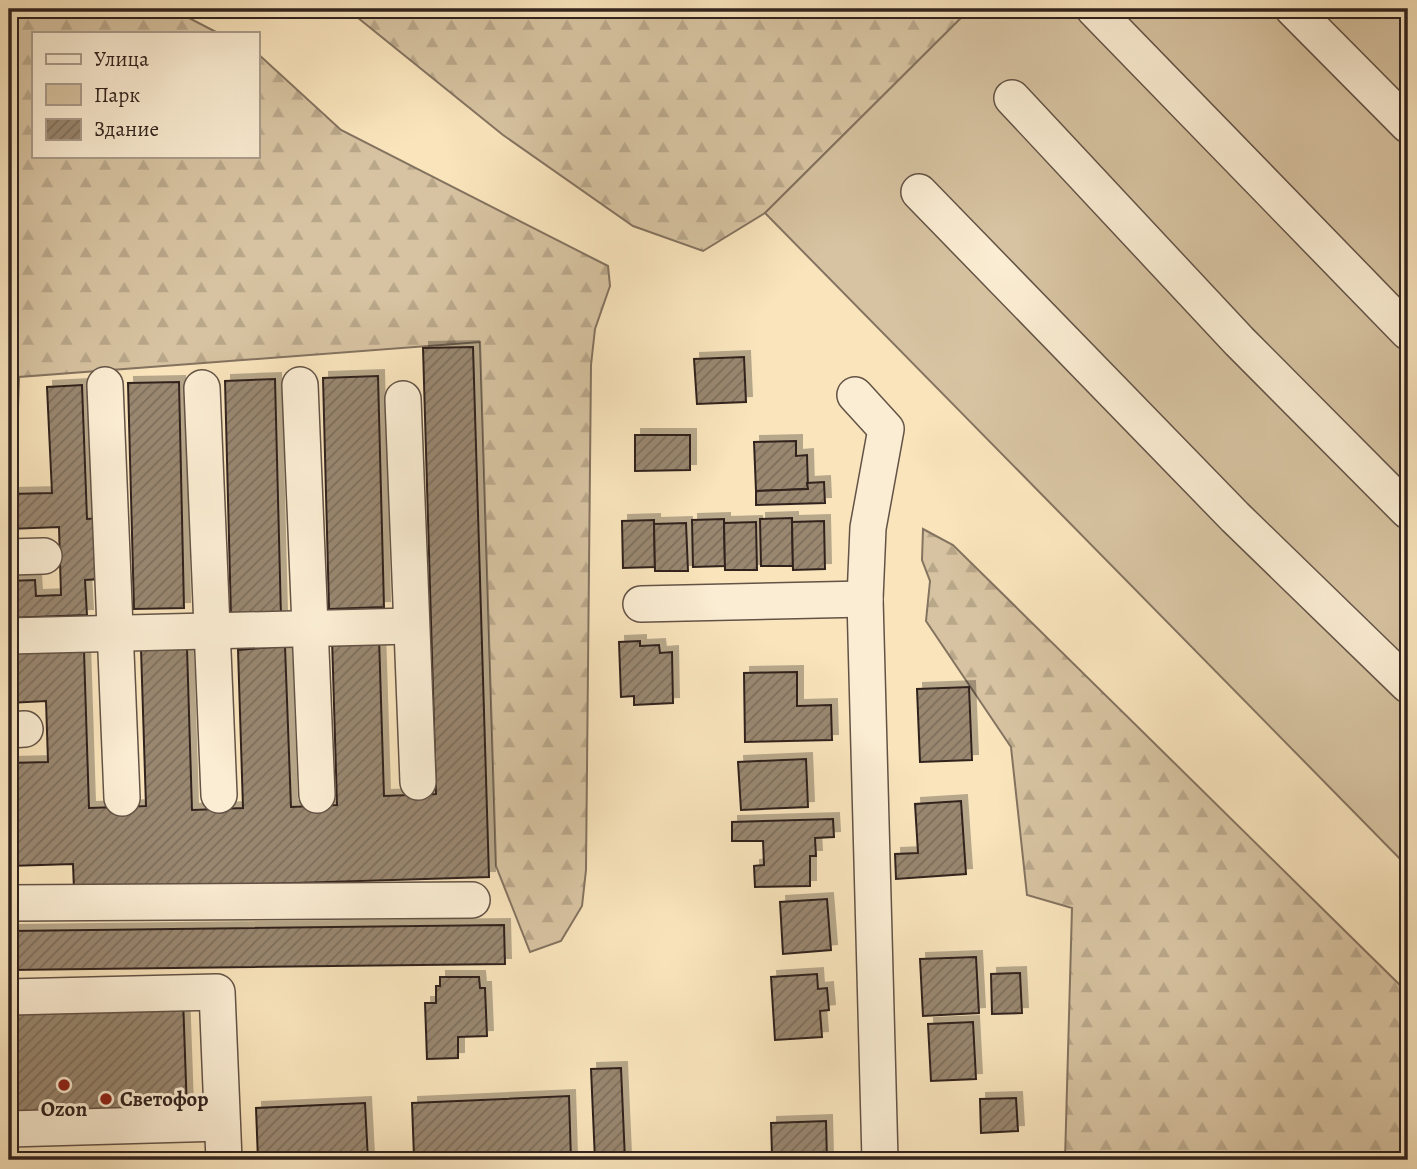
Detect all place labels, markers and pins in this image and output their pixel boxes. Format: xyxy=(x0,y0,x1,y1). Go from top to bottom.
marker: Ozon xyxy=(56,1077,72,1093)
place label: Светофор xyxy=(120,1085,208,1113)
marker: Светофор xyxy=(98,1091,114,1107)
place label: Ozon xyxy=(41,1095,87,1123)

